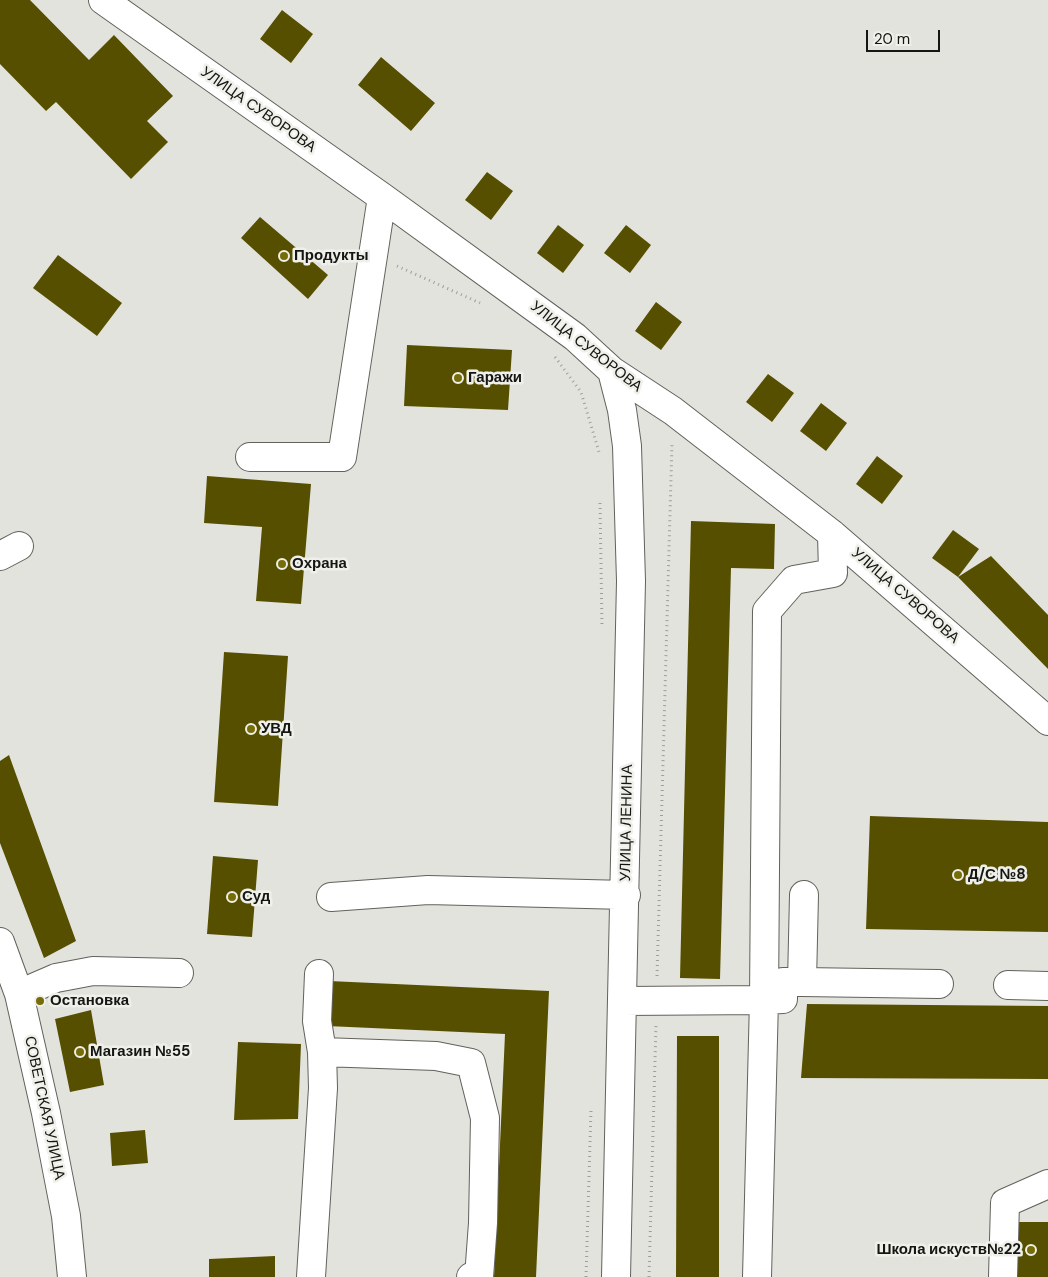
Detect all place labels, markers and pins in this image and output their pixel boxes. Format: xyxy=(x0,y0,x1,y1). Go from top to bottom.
place label: Продукты xyxy=(294,247,369,265)
marker: Продукты xyxy=(278,250,290,262)
place label: Гаражи xyxy=(468,369,522,387)
marker: Гаражи xyxy=(452,372,464,384)
place label: Охрана xyxy=(292,555,347,573)
marker: Охрана xyxy=(276,558,288,570)
place label: УВД xyxy=(261,720,292,738)
marker: УВД xyxy=(245,723,257,735)
place label: Д/С №8 xyxy=(968,866,1026,884)
marker: Д/С №8 xyxy=(952,869,964,881)
place label: Суд xyxy=(242,888,270,906)
marker: Суд xyxy=(226,891,238,903)
place label: Остановка xyxy=(50,992,129,1010)
marker: Остановка xyxy=(34,995,46,1007)
place label: Магазин №55 xyxy=(90,1043,190,1061)
marker: Магазин №55 xyxy=(74,1046,86,1058)
place label: Школа искуств№22 xyxy=(876,1241,1021,1259)
marker: Школа искуств№22 xyxy=(1025,1244,1037,1256)

